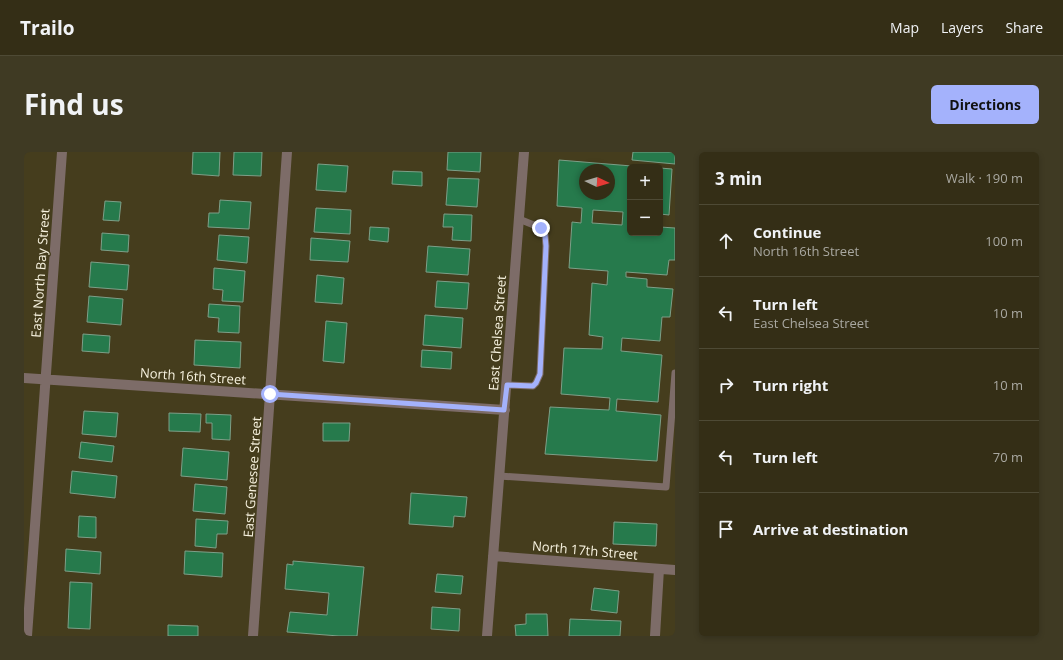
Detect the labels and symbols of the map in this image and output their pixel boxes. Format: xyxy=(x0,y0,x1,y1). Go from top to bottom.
north arrow xyxy=(579,164,615,200)
street label: East North Bay Street xyxy=(27,207,54,338)
route end xyxy=(532,219,550,237)
street label: East Chelsea Street xyxy=(484,274,510,391)
street label: North 16th Street xyxy=(139,363,247,389)
route start xyxy=(261,385,279,403)
street label: East Genesee Street xyxy=(239,416,265,538)
street label: North 17th Street xyxy=(531,536,639,564)

